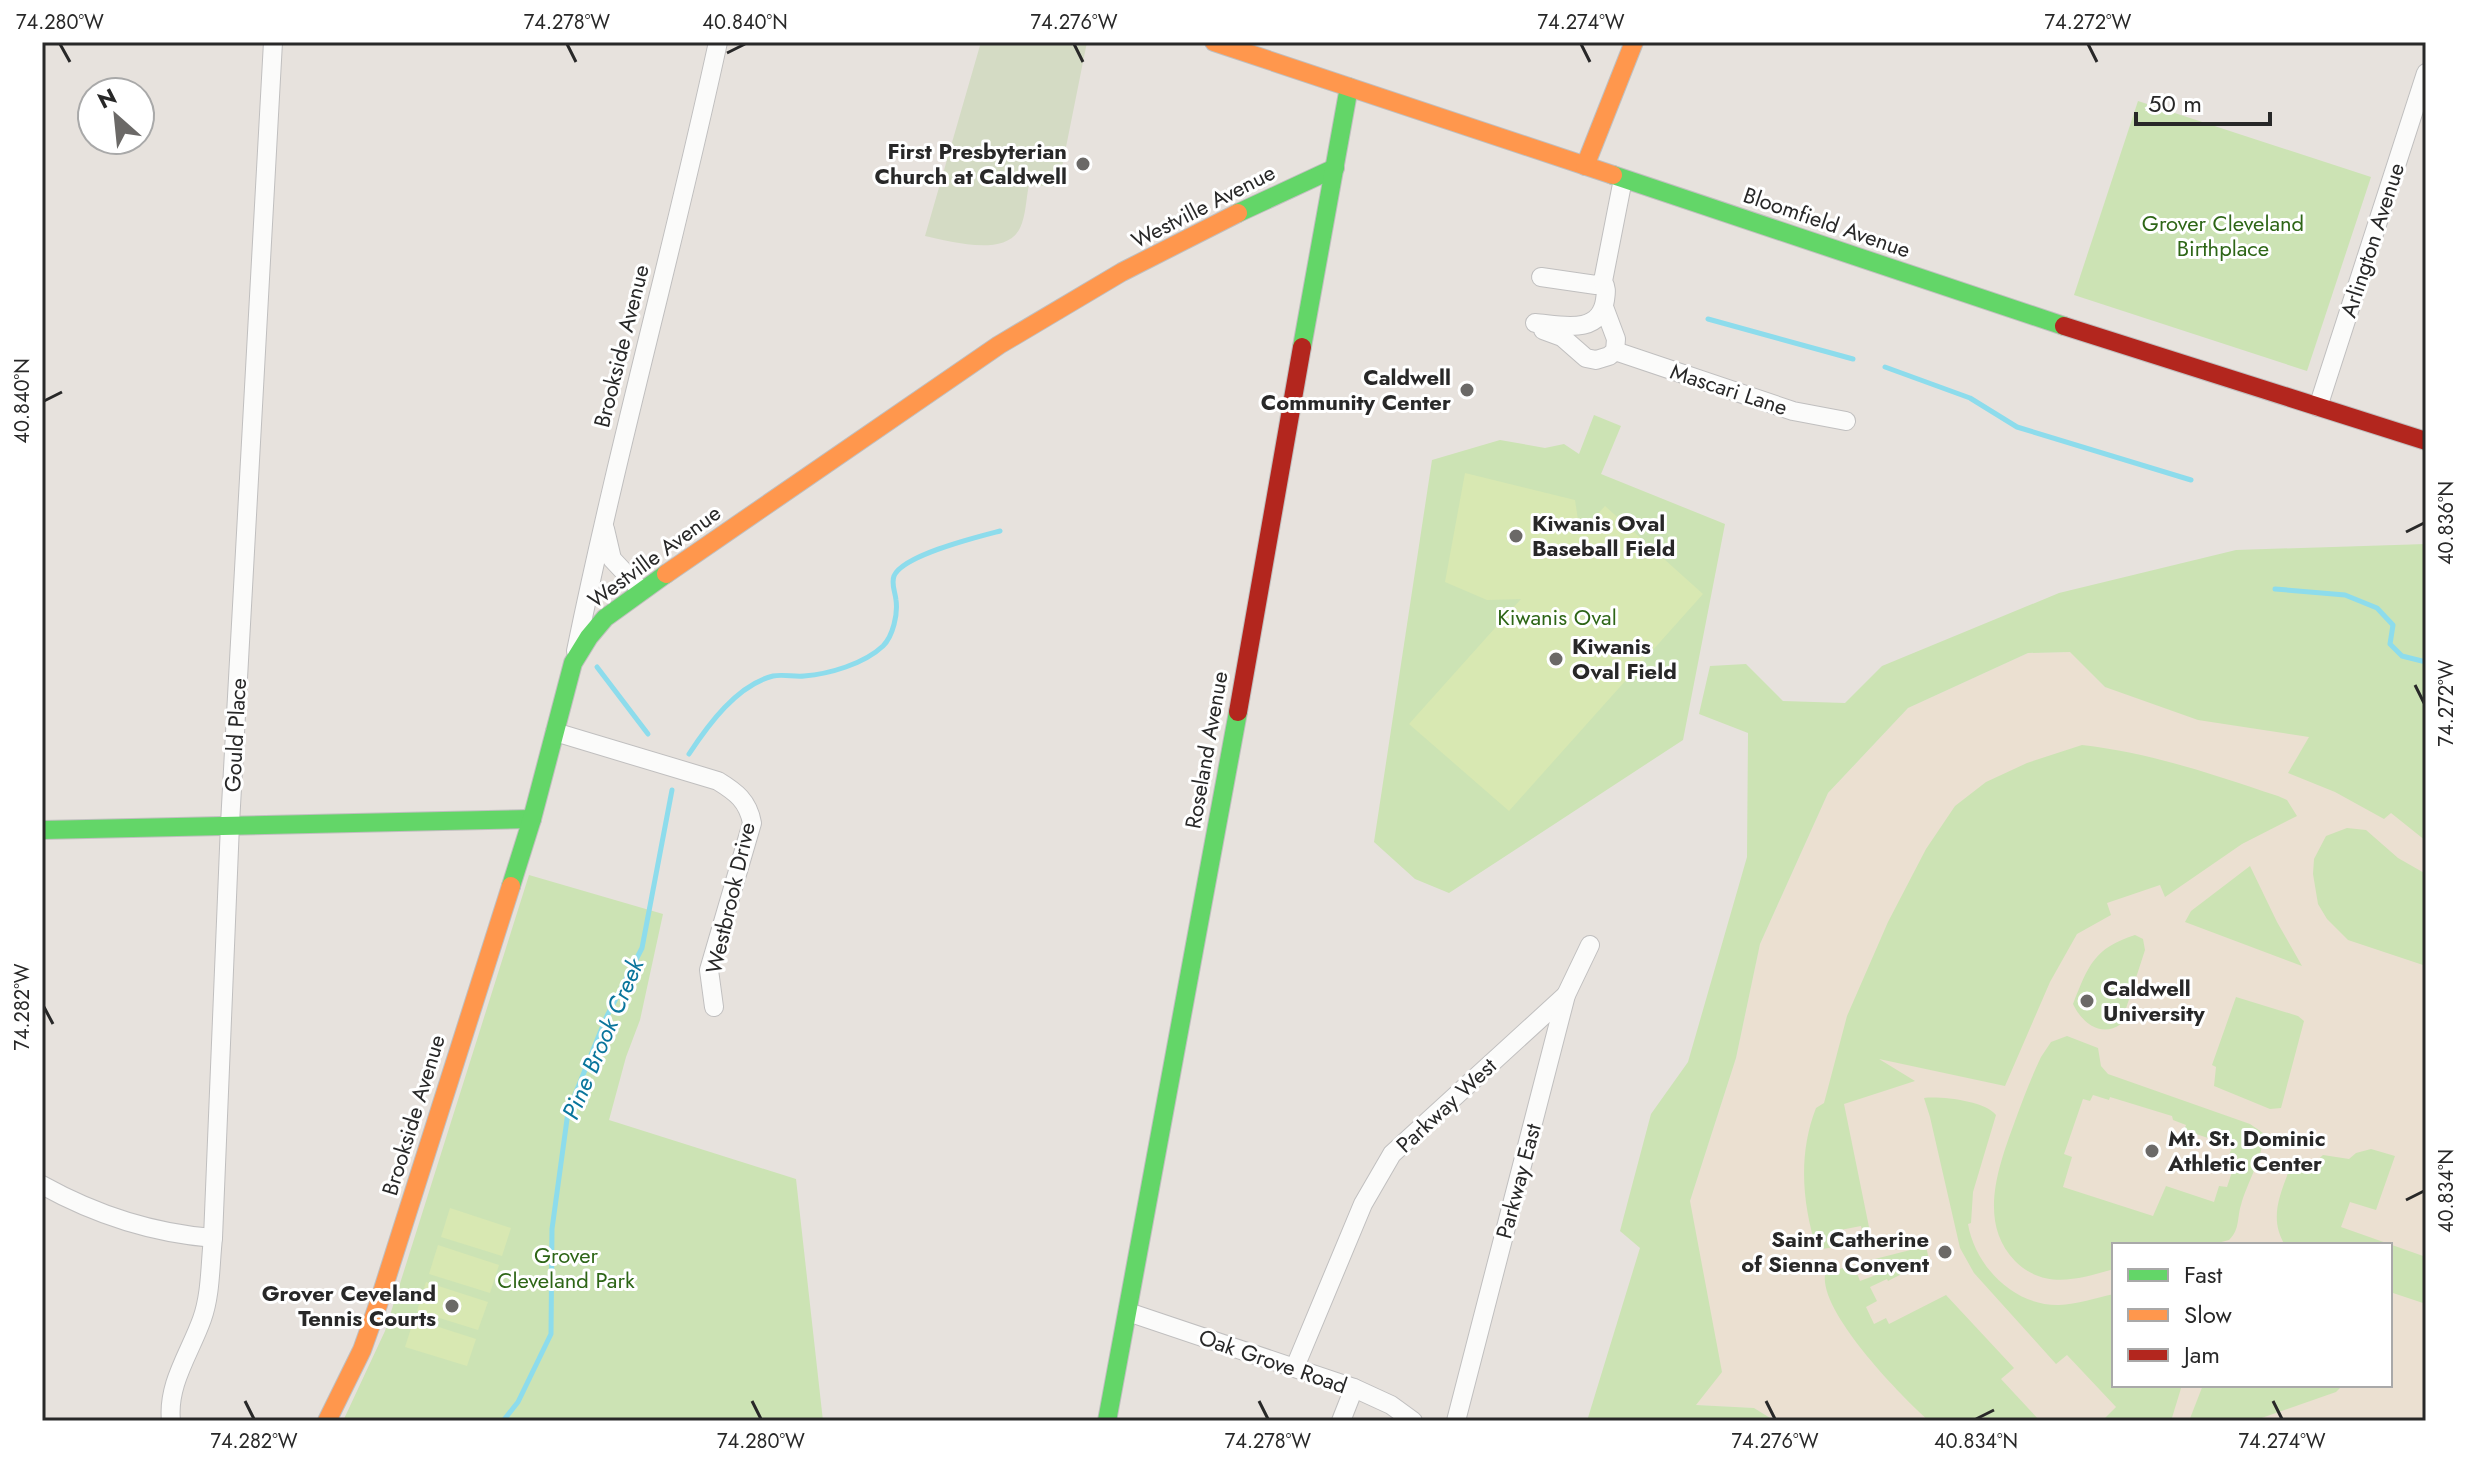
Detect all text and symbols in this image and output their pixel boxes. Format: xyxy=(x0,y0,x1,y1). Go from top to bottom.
text: 74.280°W xyxy=(16,8,104,37)
text: 74.278°W xyxy=(524,8,610,37)
text: 40.840°N xyxy=(702,8,788,37)
text: 74.276°W xyxy=(1031,8,1118,37)
text: 74.274°W xyxy=(1537,8,1625,37)
text: 74.272°W xyxy=(2045,8,2132,37)
north arrow xyxy=(76,76,156,156)
scale bar xyxy=(2136,76,2270,126)
text: N xyxy=(92,80,122,116)
text: 50 m xyxy=(2148,86,2202,121)
place label: First Presbyterian Church at Caldwell xyxy=(875,135,1067,192)
marker: First Presbyterian Church at Caldwell xyxy=(1074,155,1092,173)
street label: Westville Avenue xyxy=(1126,156,1280,256)
street label: Arlington Avenue xyxy=(2332,159,2412,321)
street label: Bloomfield Avenue xyxy=(1739,178,1915,266)
park label: Grover Cleveland Birthplace xyxy=(2142,207,2304,264)
street label: Brookside Avenue xyxy=(585,261,657,431)
street label: Mascari Lane xyxy=(1666,355,1792,423)
text: 40.840°N xyxy=(8,358,37,444)
place label: Caldwell Community Center xyxy=(1261,361,1451,418)
marker: Caldwell Community Center xyxy=(1458,381,1476,399)
text: 40.836°N xyxy=(2432,481,2461,565)
street label: Westville Avenue xyxy=(581,497,727,615)
place label: Kiwanis Oval Baseball Field xyxy=(1532,507,1675,564)
marker: Kiwanis Oval Baseball Field xyxy=(1507,527,1525,545)
park label: Kiwanis Oval xyxy=(1497,601,1617,633)
place label: Kiwanis Oval Field xyxy=(1572,630,1677,687)
marker: Kiwanis Oval Field xyxy=(1547,650,1565,668)
text: 74.272°W xyxy=(2432,659,2461,746)
street label: Roseland Avenue xyxy=(1176,669,1236,831)
street label: Gould Place xyxy=(216,677,254,793)
street label: Westbrook Drive xyxy=(697,819,763,977)
water label: Pine Brook Creek xyxy=(553,951,653,1125)
text: 74.282°W xyxy=(8,963,37,1051)
place label: Caldwell University xyxy=(2103,972,2205,1029)
marker: Caldwell University xyxy=(2078,992,2096,1010)
street label: Brookside Avenue xyxy=(373,1031,453,1199)
street label: Parkway West xyxy=(1389,1050,1504,1160)
street label: Parkway East xyxy=(1487,1119,1549,1242)
place label: Mt. St. Dominic Athletic Center xyxy=(2167,1122,2326,1179)
marker: Mt. St. Dominic Athletic Center xyxy=(2143,1142,2161,1160)
text: 40.834°N xyxy=(2432,1149,2461,1233)
place label: Saint Catherine of Sienna Convent xyxy=(1741,1223,1929,1280)
park label: Grover Cleveland Park xyxy=(497,1239,635,1296)
marker: Saint Catherine of Sienna Convent xyxy=(1936,1243,1954,1261)
legend xyxy=(2112,1243,2392,1387)
text: Fast xyxy=(2184,1257,2222,1292)
place label: Grover Ceveland Tennis Courts xyxy=(262,1277,436,1334)
marker: Grover Ceveland Tennis Courts xyxy=(443,1297,461,1315)
text: Slow xyxy=(2184,1297,2232,1332)
street label: Oak Grove Road xyxy=(1195,1321,1351,1401)
text: Jam xyxy=(2181,1337,2220,1372)
text: 74.282°W xyxy=(210,1427,298,1456)
text: 74.280°W xyxy=(717,1427,805,1456)
text: 74.278°W xyxy=(1225,1427,1311,1456)
text: 74.276°W xyxy=(1732,1427,1819,1456)
text: 40.834°N xyxy=(1934,1427,2018,1456)
text: 74.274°W xyxy=(2238,1427,2326,1456)

